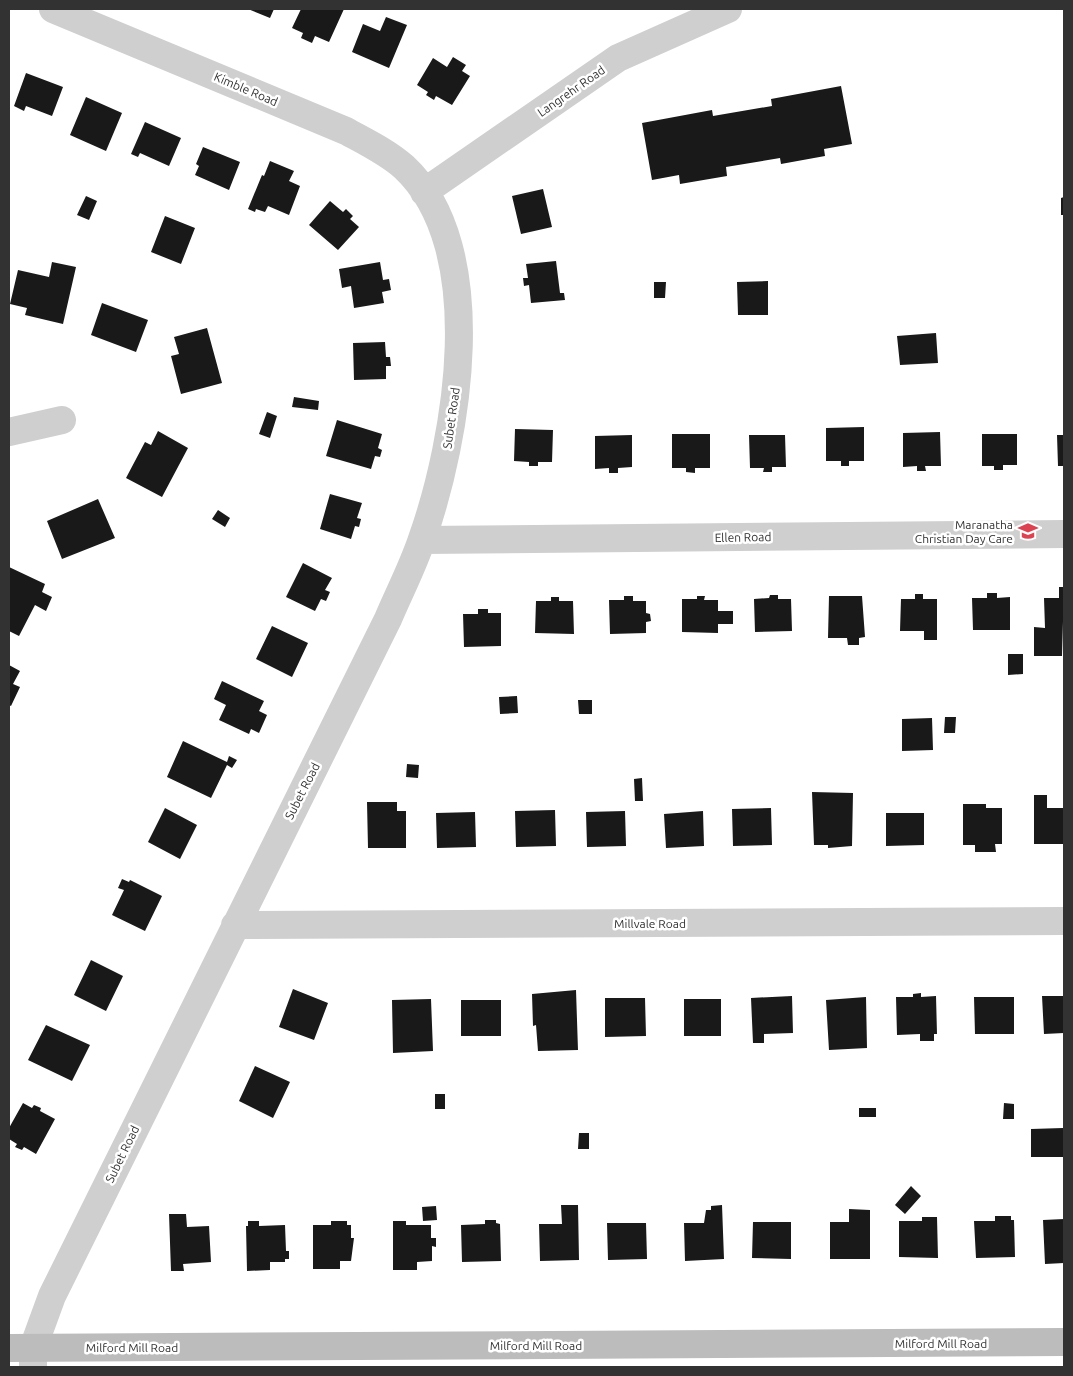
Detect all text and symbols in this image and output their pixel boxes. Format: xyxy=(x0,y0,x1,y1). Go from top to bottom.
street label: Langrehr Road xyxy=(535,63,607,119)
street label: Kimble Road xyxy=(212,70,280,108)
street label: Subet Road xyxy=(440,386,462,450)
place label: Maranatha Christian Day Care xyxy=(915,518,1013,545)
school or university icon: Maranatha Christian Day Care xyxy=(1017,520,1039,542)
street label: Ellen Road xyxy=(714,530,772,544)
street label: Subet Road xyxy=(282,760,322,822)
street label: Millvale Road xyxy=(614,917,686,930)
street label: Subet Road xyxy=(103,1123,141,1185)
street label: Milford Mill Road xyxy=(895,1337,987,1350)
street label: Milford Mill Road xyxy=(490,1339,582,1352)
street label: Milford Mill Road xyxy=(86,1341,178,1354)

